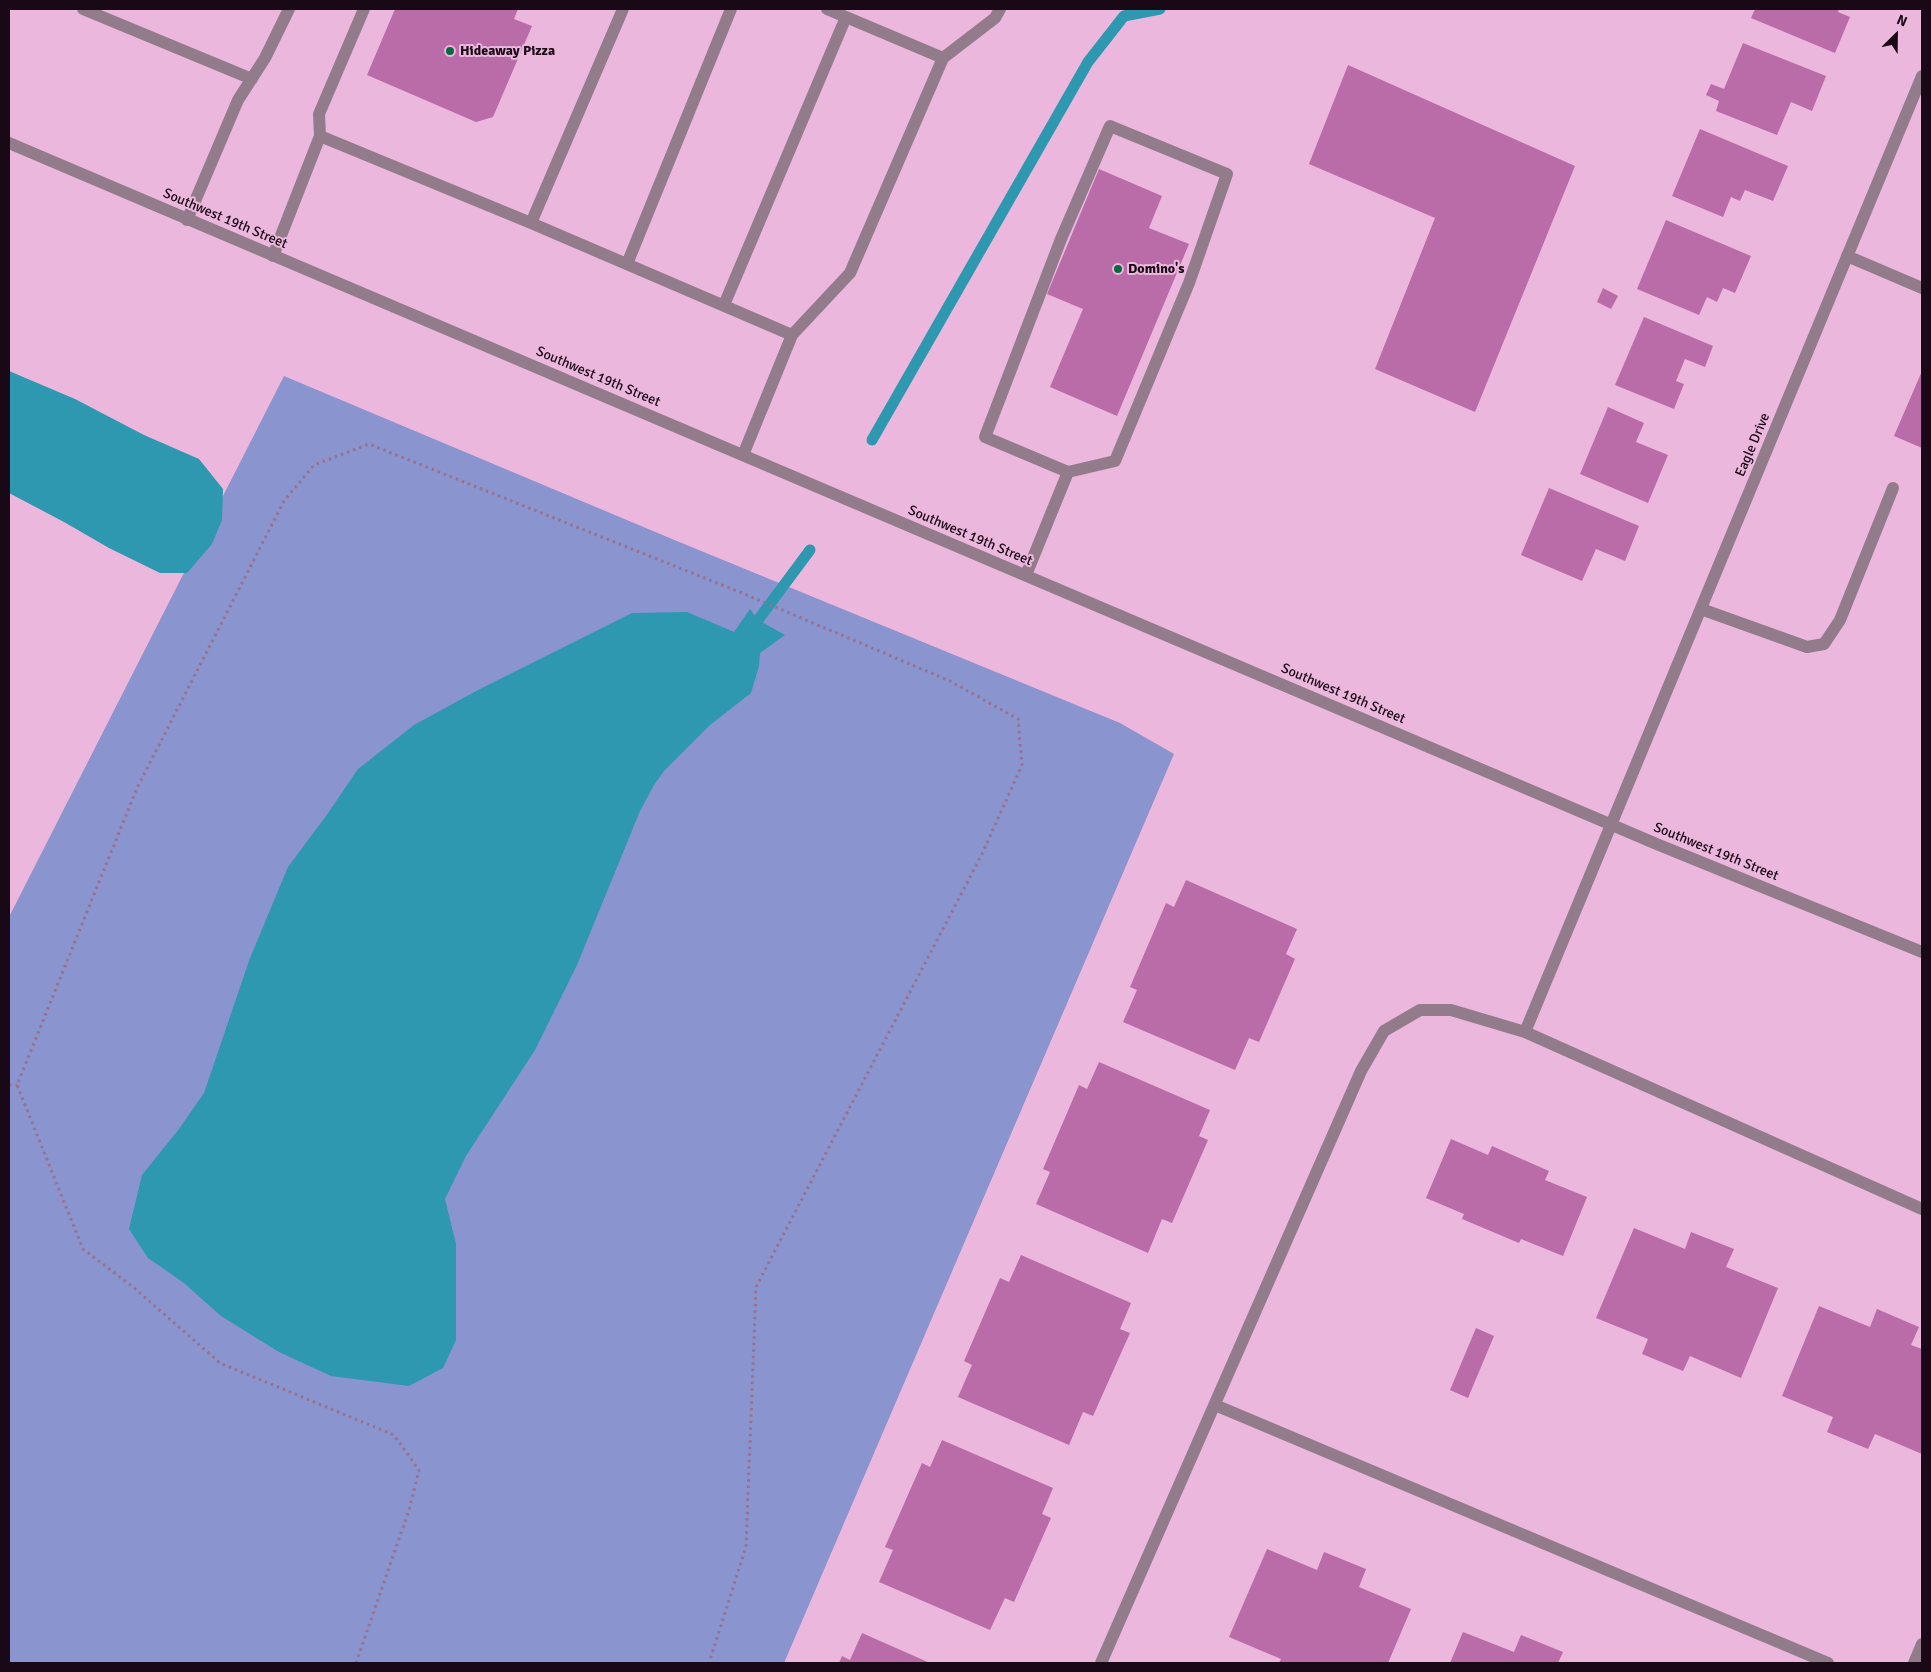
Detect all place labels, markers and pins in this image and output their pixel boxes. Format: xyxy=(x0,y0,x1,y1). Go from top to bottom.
place label: Hideaway Pizza xyxy=(460,43,555,59)
marker: Hideaway Pizza xyxy=(444,45,456,57)
place label: Domino's xyxy=(1128,261,1185,277)
marker: Domino's xyxy=(1112,263,1124,275)

